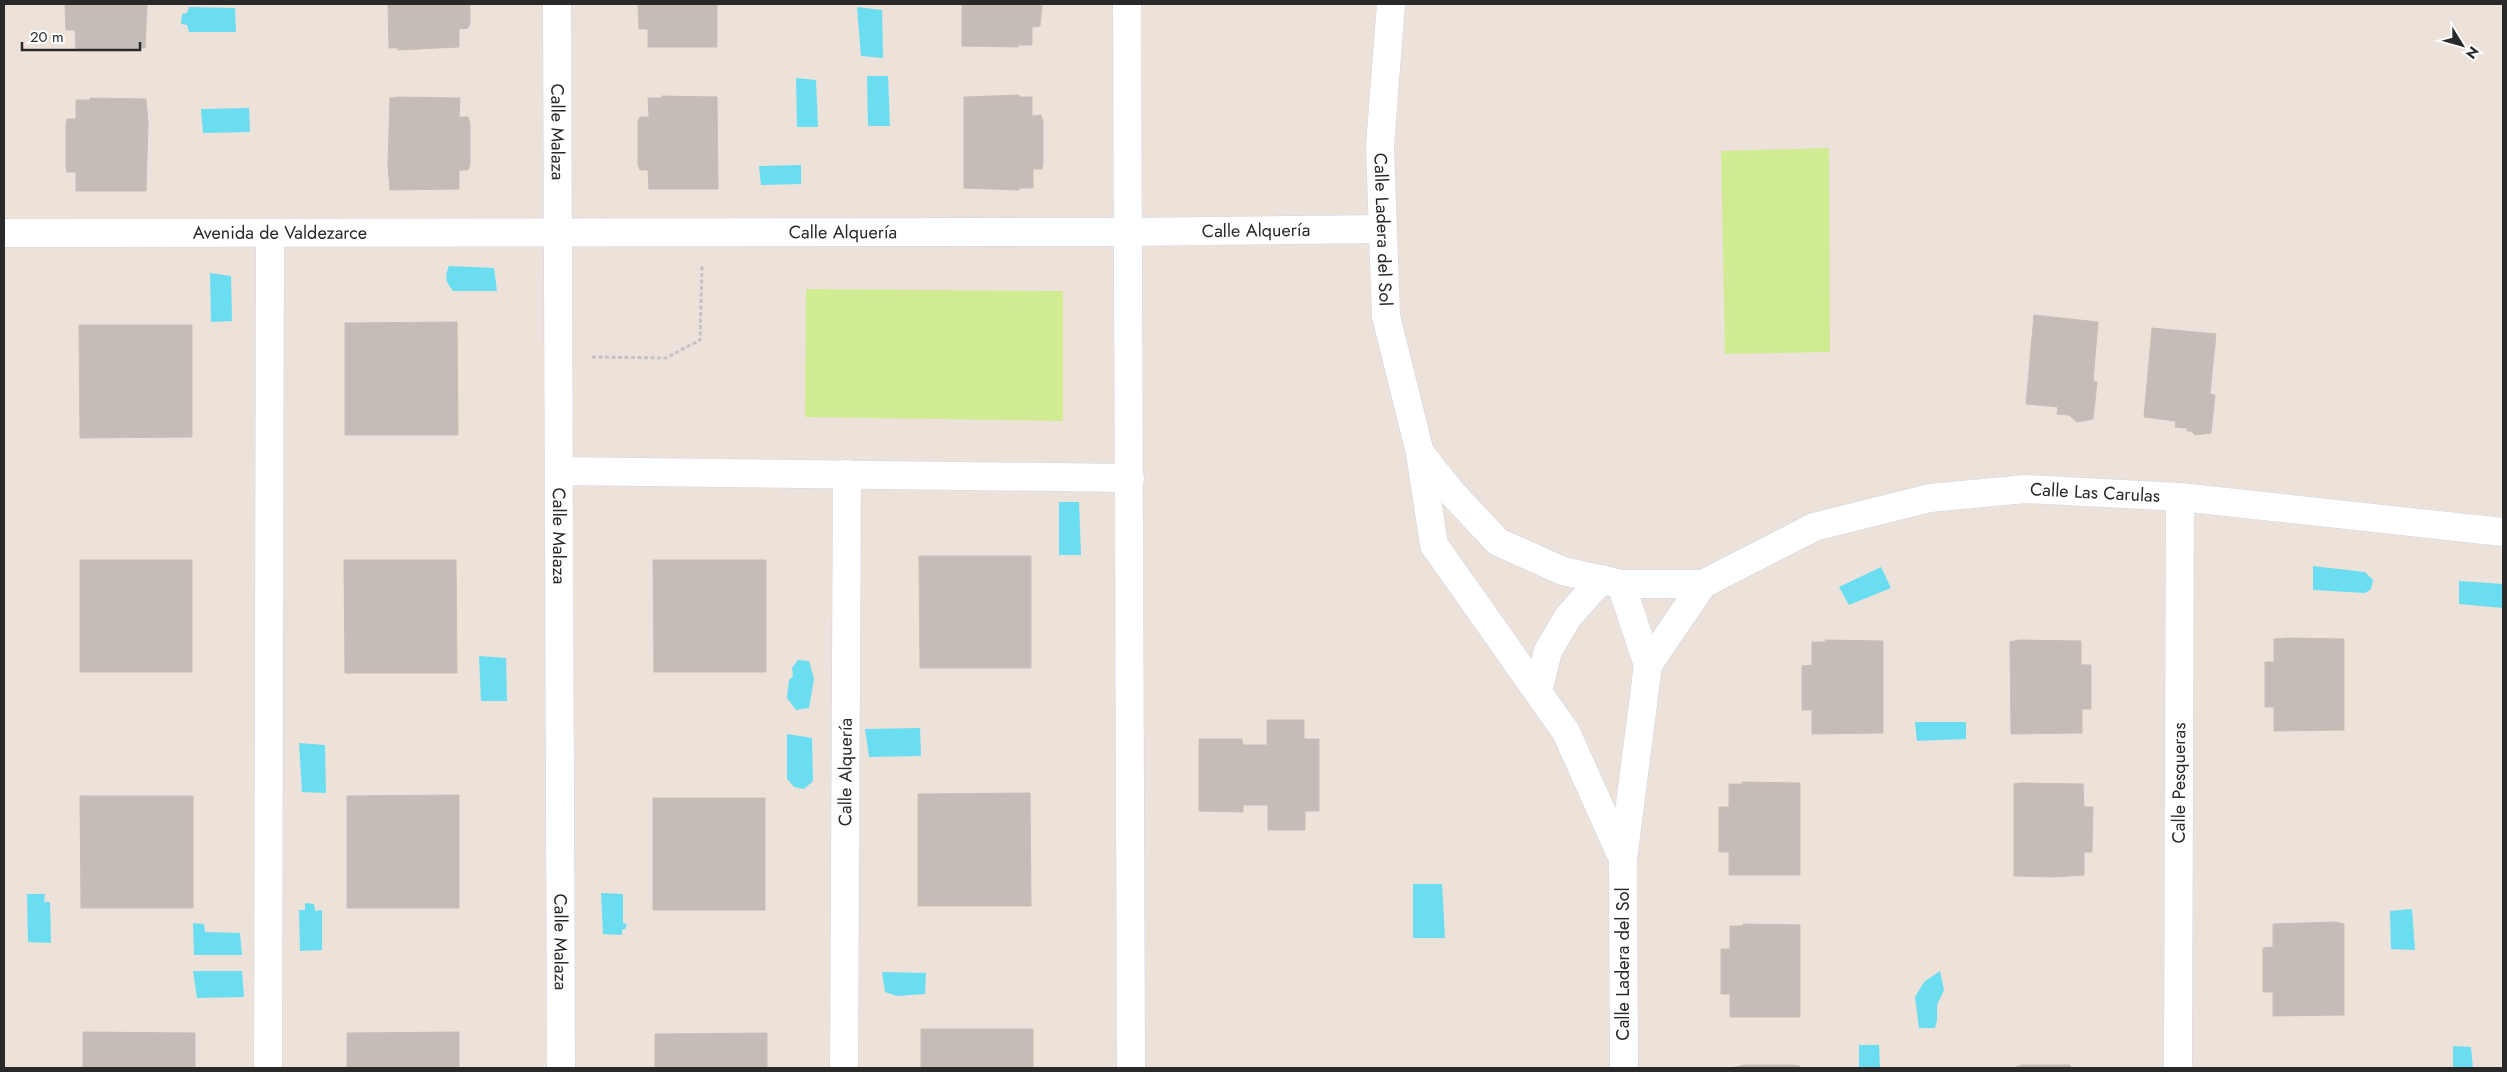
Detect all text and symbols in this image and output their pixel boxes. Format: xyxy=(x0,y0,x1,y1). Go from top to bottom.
scale bar xyxy=(22,20,140,52)
north arrow xyxy=(2437,20,2487,70)
text: 20 m xyxy=(30,26,64,48)
text: N xyxy=(2461,42,2484,63)
street label: Calle Malaza xyxy=(544,83,571,181)
street label: Calle Ladera del Sol xyxy=(1367,152,1399,307)
street label: Calle Alquería xyxy=(1202,217,1310,244)
street label: Calle Alquería xyxy=(789,219,897,245)
street label: Avenida de Valdezarce xyxy=(193,220,367,246)
street label: Calle Las Carulas xyxy=(2029,476,2161,509)
street label: Calle Malaza xyxy=(546,487,572,585)
street label: Calle Alquería xyxy=(832,718,859,826)
street label: Calle Pesqueras xyxy=(2166,722,2192,844)
street label: Calle Ladera del Sol xyxy=(1610,887,1636,1041)
street label: Calle Malaza xyxy=(547,893,574,991)

